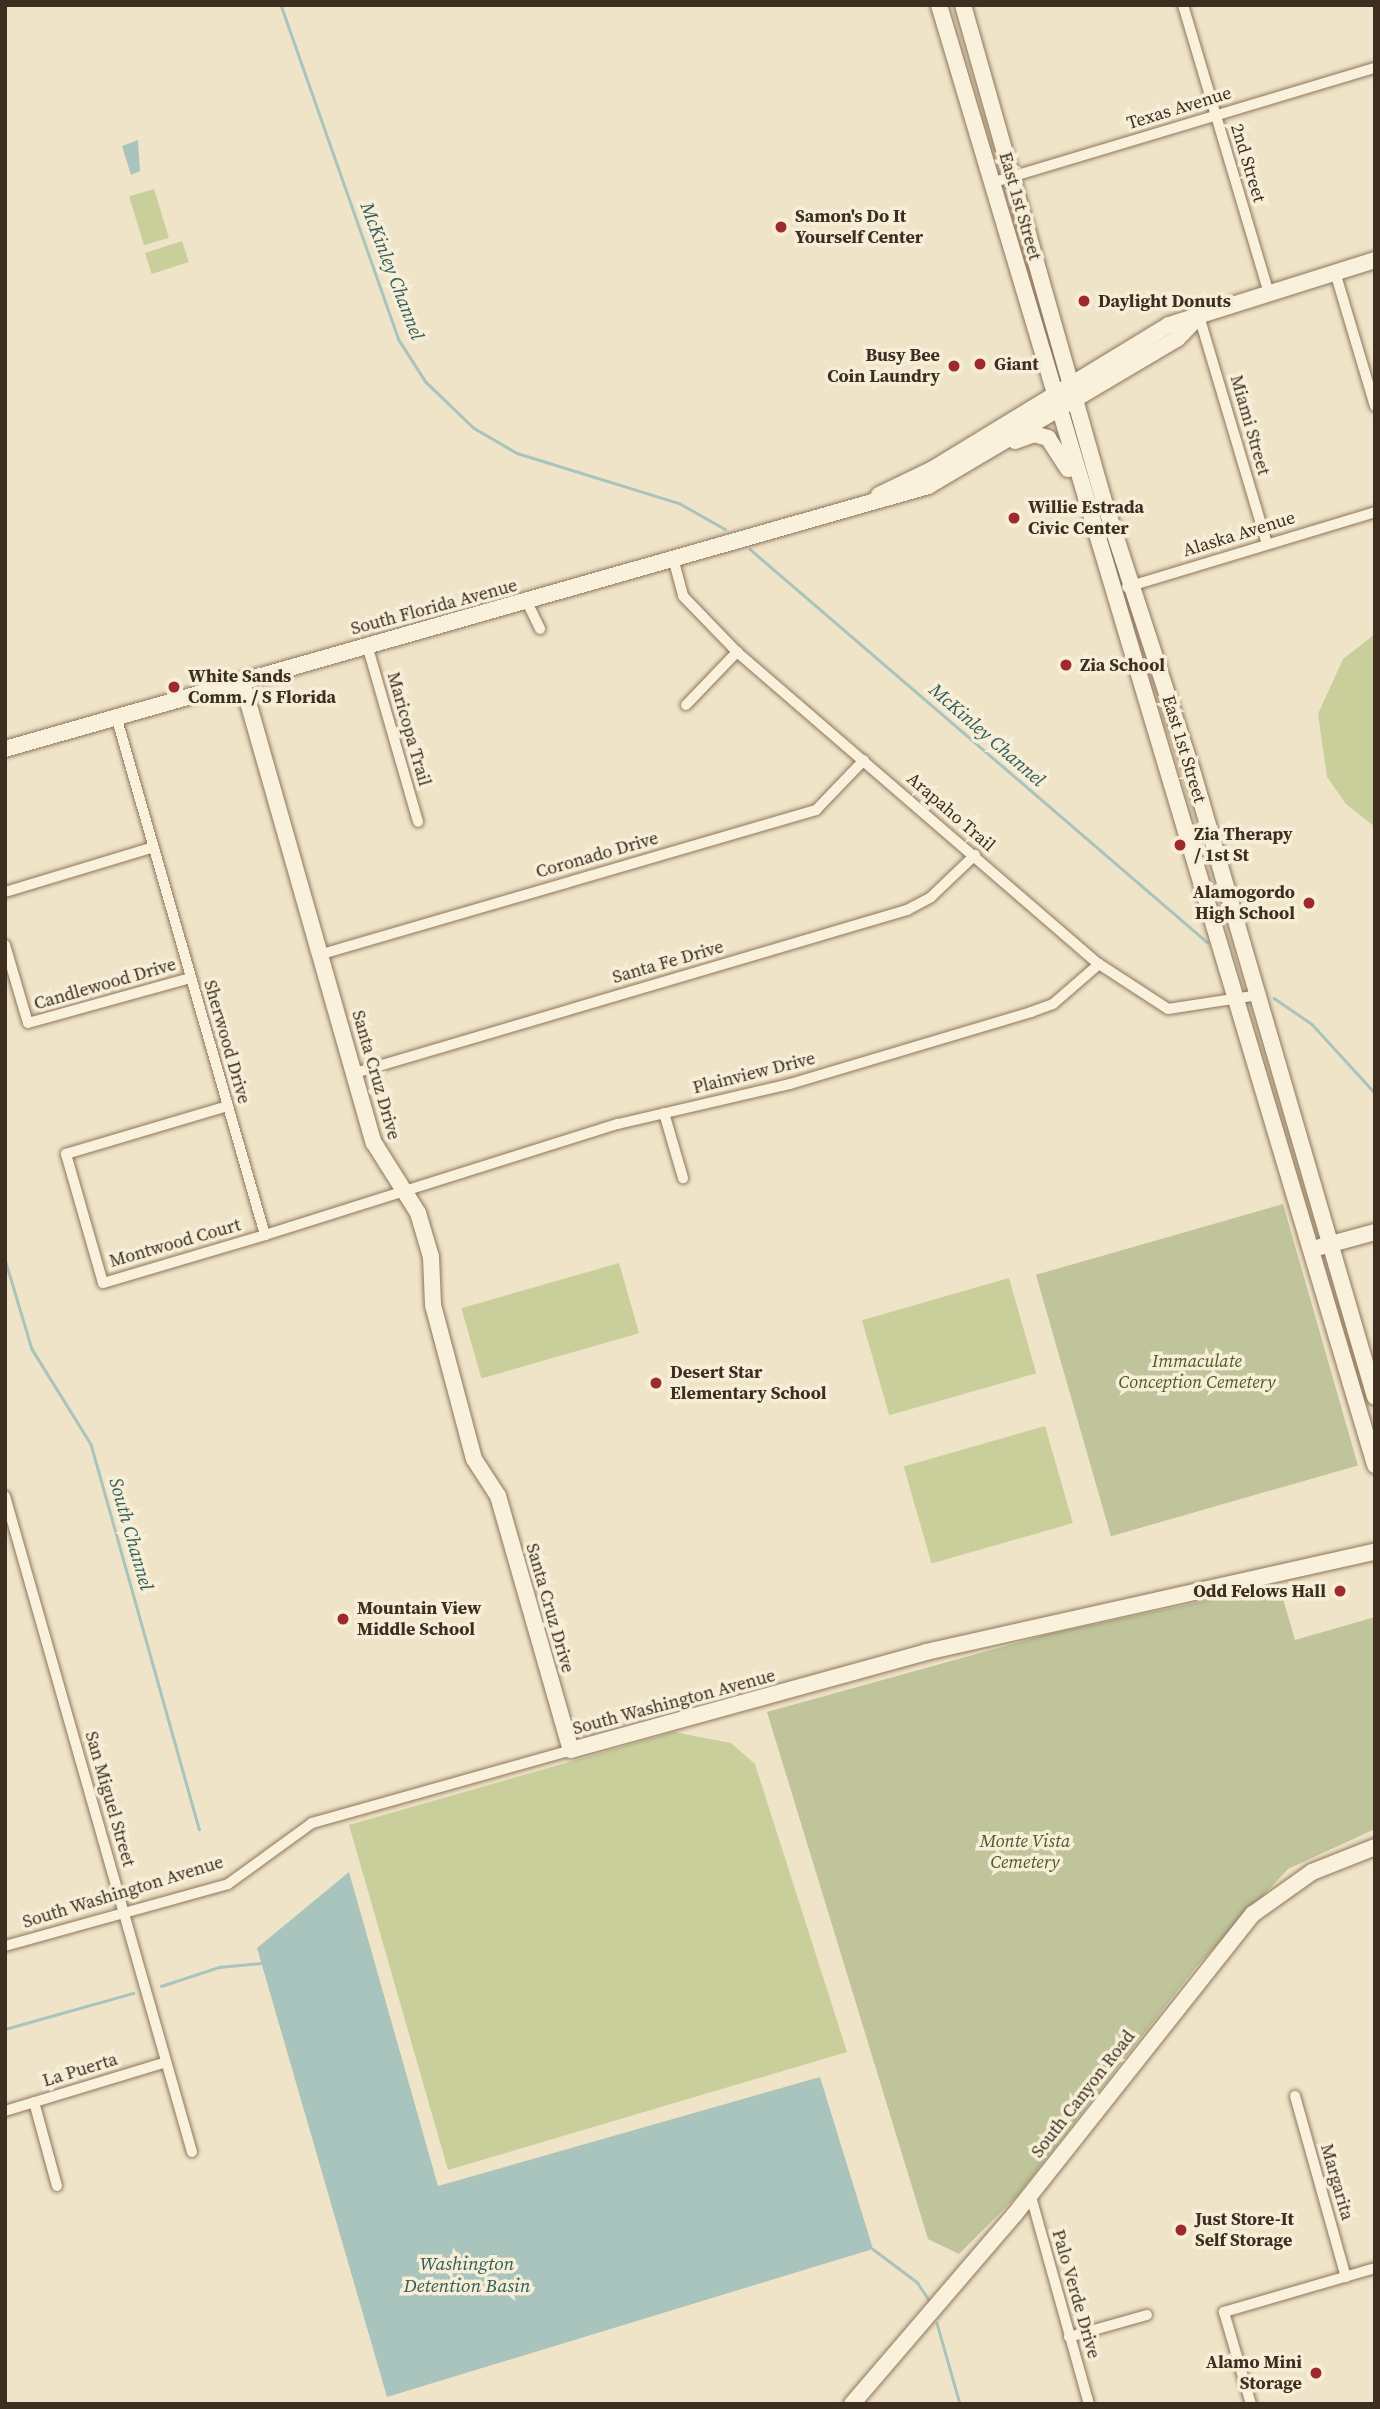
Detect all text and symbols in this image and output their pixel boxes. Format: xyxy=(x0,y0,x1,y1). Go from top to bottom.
street label: Texas Avenue xyxy=(1124,82,1234,134)
street label: 2nd Street xyxy=(1226,121,1270,205)
street label: East 1st Street xyxy=(994,150,1046,262)
water label: McKinley Channel xyxy=(355,199,429,343)
place label: Samon's Do It Yourself Center xyxy=(795,206,923,248)
marker: Samon's Do It Yourself Center xyxy=(773,219,789,235)
place label: Daylight Donuts xyxy=(1098,290,1231,312)
marker: Daylight Donuts xyxy=(1076,293,1092,309)
place label: Busy Bee Coin Laundry xyxy=(827,345,940,388)
place label: Giant xyxy=(994,353,1039,375)
marker: Giant xyxy=(972,356,988,372)
marker: Busy Bee Coin Laundry xyxy=(946,358,962,374)
street label: Miami Street xyxy=(1225,373,1275,477)
place label: Willie Estrada Civic Center xyxy=(1028,497,1144,540)
street label: Alaska Avenue xyxy=(1180,507,1298,561)
marker: Willie Estrada Civic Center xyxy=(1006,510,1022,526)
street label: South Florida Avenue xyxy=(348,574,520,640)
place label: Zia School xyxy=(1080,654,1165,676)
marker: Zia School xyxy=(1058,657,1074,673)
place label: White Sands Comm. / S Florida xyxy=(188,666,336,708)
street label: Maricopa Trail xyxy=(382,669,436,789)
marker: White Sands Comm. / S Florida xyxy=(166,679,182,695)
water label: McKinley Channel xyxy=(925,679,1049,791)
street label: East 1st Street xyxy=(1157,693,1211,805)
street label: Arapaho Trail xyxy=(902,768,1000,856)
place label: Zia Therapy / 1st St xyxy=(1194,824,1293,866)
street label: Coronado Drive xyxy=(533,827,661,883)
marker: Zia Therapy / 1st St xyxy=(1172,837,1188,853)
place label: Alamogordo High School xyxy=(1193,882,1295,924)
marker: Alamogordo High School xyxy=(1301,895,1317,911)
street label: Santa Fe Drive xyxy=(610,936,726,988)
street label: Candlewood Drive xyxy=(31,953,179,1015)
street label: Sherwood Drive xyxy=(199,978,255,1106)
street label: Santa Cruz Drive xyxy=(347,1008,405,1142)
street label: Plainview Drive xyxy=(691,1047,817,1099)
street label: Montwood Court xyxy=(107,1214,243,1272)
park label: Immaculate Conception Cemetery xyxy=(1118,1351,1276,1394)
place label: Desert Star Elementary School xyxy=(670,1362,827,1404)
marker: Desert Star Elementary School xyxy=(648,1375,664,1391)
water label: South Channel xyxy=(104,1475,158,1593)
street label: Santa Cruz Drive xyxy=(521,1541,579,1675)
place label: Odd Felows Hall xyxy=(1193,1580,1326,1602)
marker: Odd Felows Hall xyxy=(1332,1583,1348,1599)
place label: Mountain View Middle School xyxy=(357,1598,482,1640)
marker: Mountain View Middle School xyxy=(335,1611,351,1627)
street label: South Washington Avenue xyxy=(570,1664,778,1740)
street label: San Miguel Street xyxy=(80,1729,140,1869)
park label: Monte Vista Cemetery xyxy=(980,1831,1070,1874)
street label: South Washington Avenue xyxy=(20,1851,226,1933)
street label: South Canyon Road xyxy=(1027,2026,1139,2162)
street label: La Puerta xyxy=(40,2048,120,2092)
street label: Margarita xyxy=(1316,2141,1358,2223)
place label: Just Store-It Self Storage xyxy=(1195,2209,1294,2252)
marker: Just Store-It Self Storage xyxy=(1173,2222,1189,2238)
street label: Palo Verde Drive xyxy=(1047,2227,1105,2361)
water label: Washington Detention Basin xyxy=(403,2253,531,2297)
place label: Alamo Mini Storage xyxy=(1206,2352,1302,2394)
marker: Alamo Mini Storage xyxy=(1308,2365,1324,2381)

